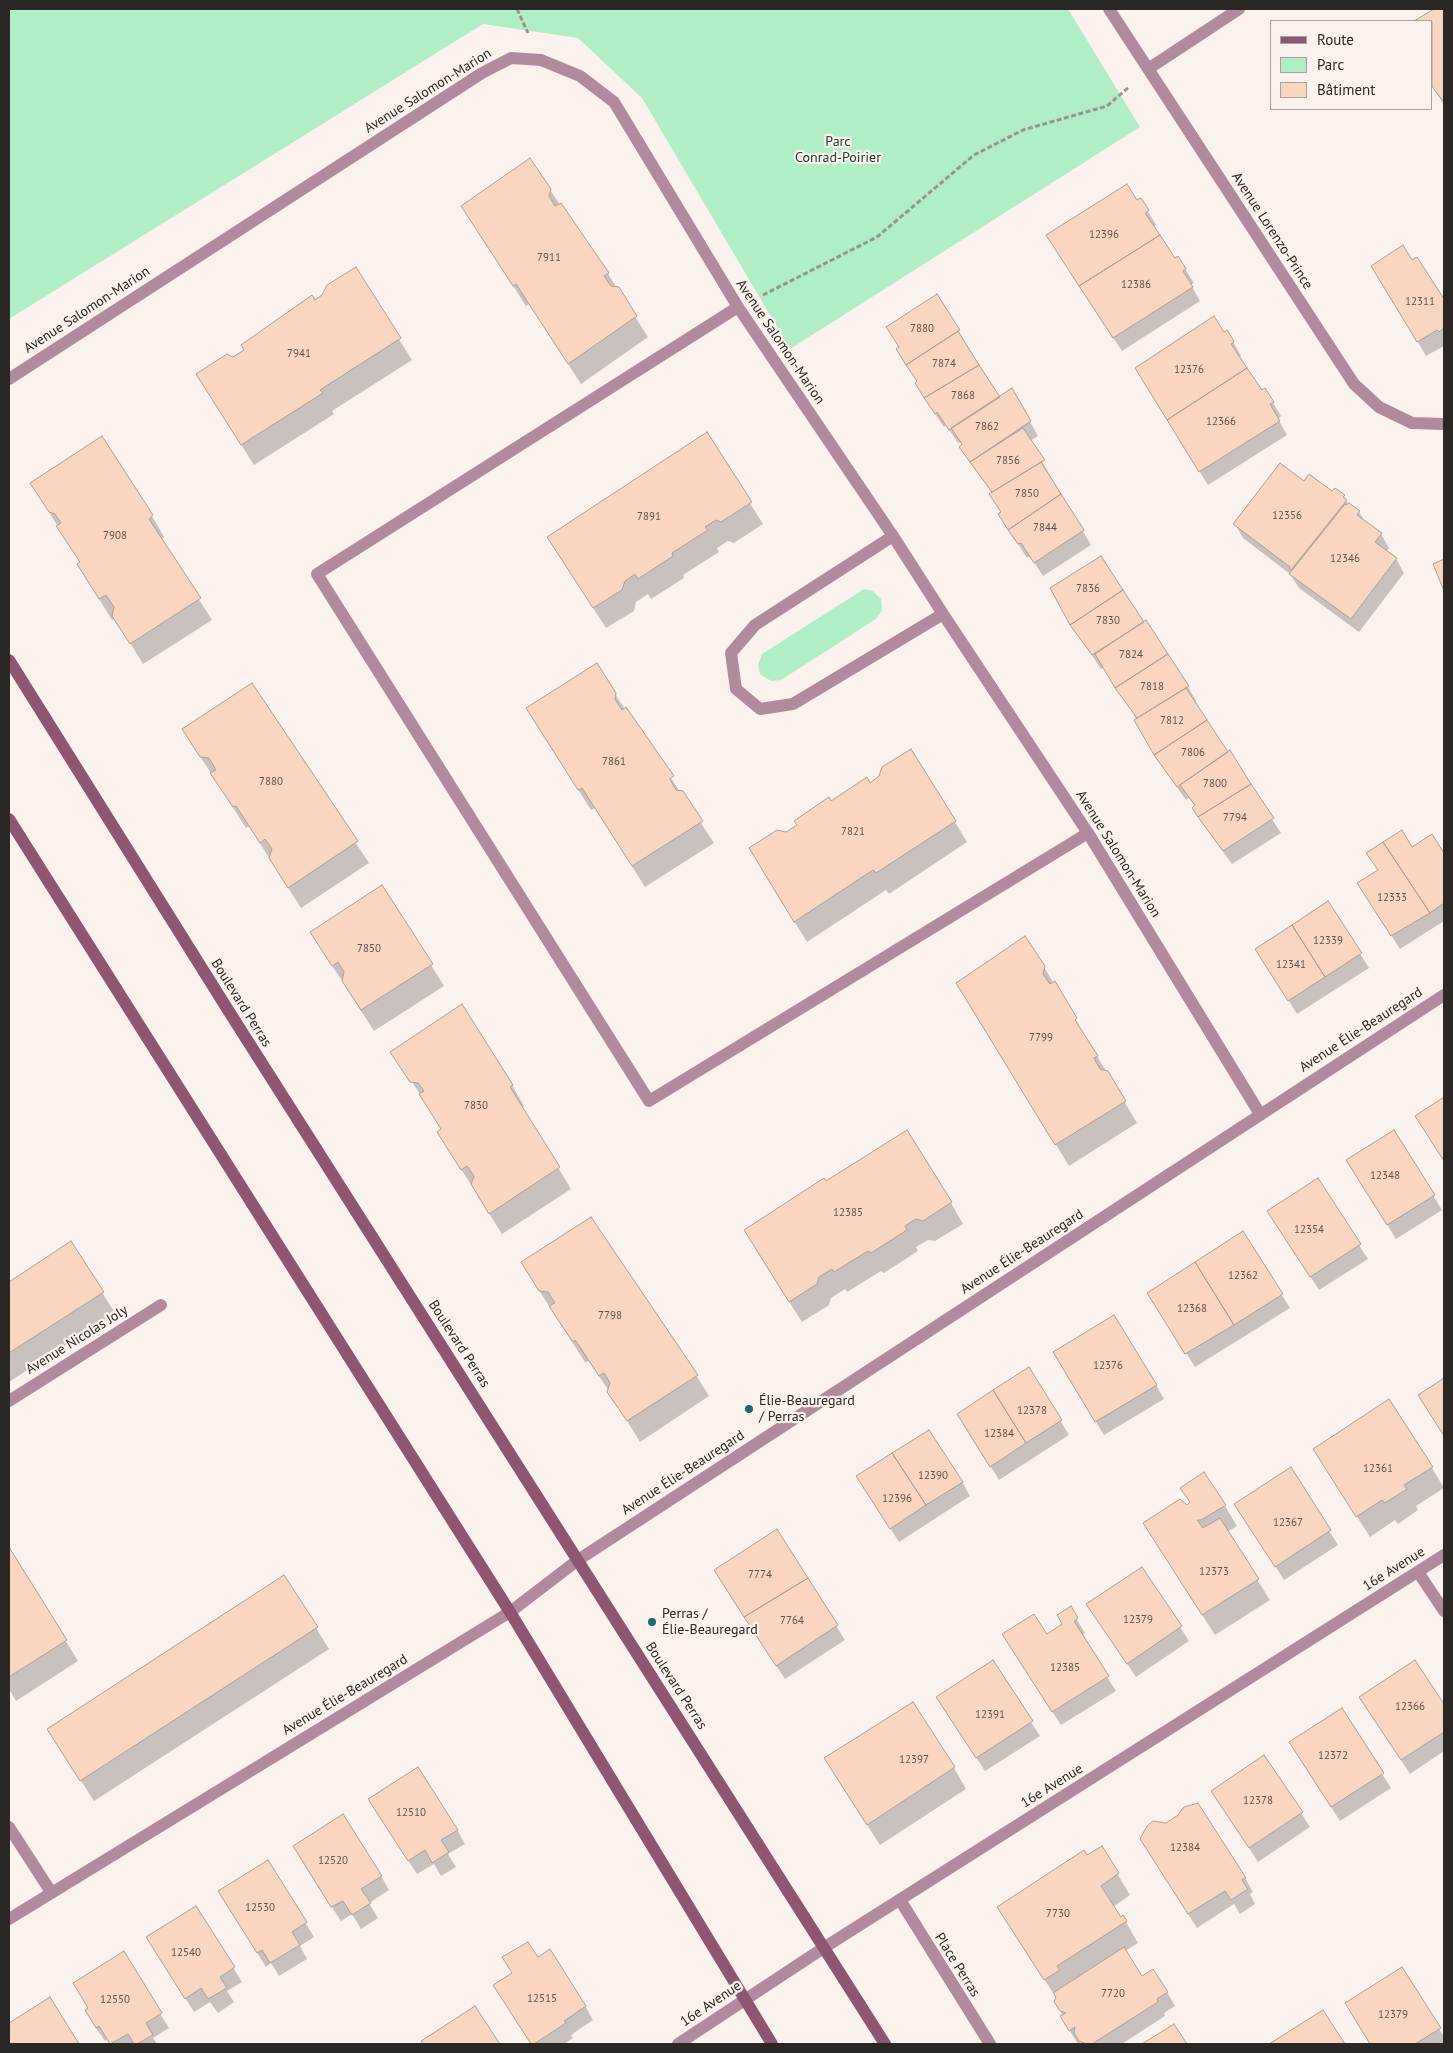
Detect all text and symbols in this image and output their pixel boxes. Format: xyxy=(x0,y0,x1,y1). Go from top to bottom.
legend xyxy=(1270,20,1433,110)
text: Route xyxy=(1317,30,1354,49)
street label: Avenue Salomon-Marion xyxy=(361,45,495,137)
text: Parc xyxy=(1317,55,1344,74)
text: Bâtiment xyxy=(1317,80,1375,99)
park label: Parc Conrad-Poirier xyxy=(795,134,881,166)
street label: Avenue Lorenzo-Prince xyxy=(1228,169,1316,293)
house number: 12396 xyxy=(1089,228,1119,242)
house number: 7911 xyxy=(537,251,561,265)
street label: Avenue Salomon-Marion xyxy=(21,263,153,357)
street label: Avenue Salomon-Marion xyxy=(732,276,828,408)
house number: 12386 xyxy=(1121,278,1151,292)
house number: 12311 xyxy=(1405,295,1435,309)
house number: 7880 xyxy=(910,322,934,336)
house number: 7941 xyxy=(287,347,311,361)
house number: 7874 xyxy=(932,357,956,371)
house number: 12376 xyxy=(1174,363,1204,377)
house number: 7868 xyxy=(951,389,975,403)
house number: 12366 xyxy=(1206,415,1236,429)
house number: 7862 xyxy=(975,420,999,434)
house number: 7856 xyxy=(996,454,1020,468)
house number: 7850 xyxy=(1015,487,1039,501)
house number: 12356 xyxy=(1272,509,1302,523)
house number: 7891 xyxy=(637,510,661,524)
house number: 7844 xyxy=(1033,521,1057,535)
house number: 7908 xyxy=(103,529,127,543)
house number: 12346 xyxy=(1330,552,1360,566)
house number: 7836 xyxy=(1076,582,1100,596)
house number: 7830 xyxy=(1096,614,1120,628)
house number: 7824 xyxy=(1119,648,1143,662)
house number: 7818 xyxy=(1140,680,1164,694)
house number: 7812 xyxy=(1160,714,1184,728)
house number: 7806 xyxy=(1181,746,1205,760)
house number: 7861 xyxy=(602,755,626,769)
house number: 7880 xyxy=(259,775,283,789)
house number: 7800 xyxy=(1203,777,1227,791)
street label: Avenue Salomon-Marion xyxy=(1072,787,1164,921)
house number: 7794 xyxy=(1223,811,1247,825)
house number: 7821 xyxy=(841,825,865,839)
house number: 12333 xyxy=(1377,891,1407,905)
house number: 12339 xyxy=(1313,934,1343,948)
house number: 7850 xyxy=(357,942,381,956)
street label: Boulevard Perras xyxy=(207,956,275,1050)
house number: 12341 xyxy=(1276,958,1306,972)
street label: Avenue Élie-Beauregard xyxy=(1296,984,1426,1076)
house number: 7799 xyxy=(1029,1031,1053,1045)
house number: 7830 xyxy=(464,1099,488,1113)
house number: 12348 xyxy=(1370,1169,1400,1183)
house number: 12385 xyxy=(833,1206,863,1220)
street label: Avenue Élie-Beauregard xyxy=(957,1206,1087,1298)
house number: 12354 xyxy=(1294,1223,1324,1237)
house number: 12362 xyxy=(1228,1269,1258,1283)
street label: Boulevard Perras xyxy=(425,1297,493,1391)
street label: Avenue Nicolas Joly xyxy=(23,1302,131,1378)
house number: 12368 xyxy=(1177,1302,1207,1316)
house number: 7798 xyxy=(598,1309,622,1323)
house number: 12376 xyxy=(1093,1359,1123,1373)
place label: Élie-Beauregard / Perras xyxy=(759,1393,855,1425)
marker: Élie-Beauregard / Perras xyxy=(743,1403,755,1415)
house number: 12378 xyxy=(1017,1404,1047,1418)
street label: Avenue Élie-Beauregard xyxy=(618,1427,748,1519)
house number: 12384 xyxy=(984,1427,1014,1441)
house number: 12361 xyxy=(1363,1462,1393,1476)
house number: 12390 xyxy=(918,1469,948,1483)
house number: 12396 xyxy=(882,1492,912,1506)
house number: 12367 xyxy=(1273,1516,1303,1530)
street label: 16e Avenue xyxy=(1360,1543,1428,1595)
house number: 12373 xyxy=(1199,1565,1229,1579)
house number: 7774 xyxy=(748,1568,772,1582)
place label: Perras / Élie-Beauregard xyxy=(662,1606,758,1638)
house number: 12379 xyxy=(1123,1613,1153,1627)
house number: 7764 xyxy=(780,1614,804,1628)
marker: Perras / Élie-Beauregard xyxy=(646,1616,658,1628)
street label: Boulevard Perras xyxy=(642,1639,710,1733)
street label: Avenue Élie-Beauregard xyxy=(279,1651,411,1739)
house number: 12385 xyxy=(1050,1661,1080,1675)
house number: 12366 xyxy=(1395,1700,1425,1714)
house number: 12391 xyxy=(975,1708,1005,1722)
house number: 12372 xyxy=(1318,1749,1348,1763)
house number: 12397 xyxy=(899,1753,929,1767)
street label: 16e Avenue xyxy=(1018,1760,1086,1812)
house number: 12378 xyxy=(1243,1794,1273,1808)
house number: 12510 xyxy=(396,1806,426,1820)
house number: 12384 xyxy=(1170,1841,1200,1855)
house number: 12520 xyxy=(318,1854,348,1868)
house number: 12530 xyxy=(245,1901,275,1915)
house number: 7730 xyxy=(1046,1907,1070,1921)
street label: Place Perras xyxy=(931,1930,983,2000)
house number: 12540 xyxy=(171,1946,201,1960)
street label: 16e Avenue xyxy=(677,1978,745,2030)
house number: 7720 xyxy=(1101,1987,1125,2001)
house number: 12515 xyxy=(527,1992,557,2006)
house number: 12550 xyxy=(100,1993,130,2007)
house number: 12379 xyxy=(1378,2008,1408,2022)

